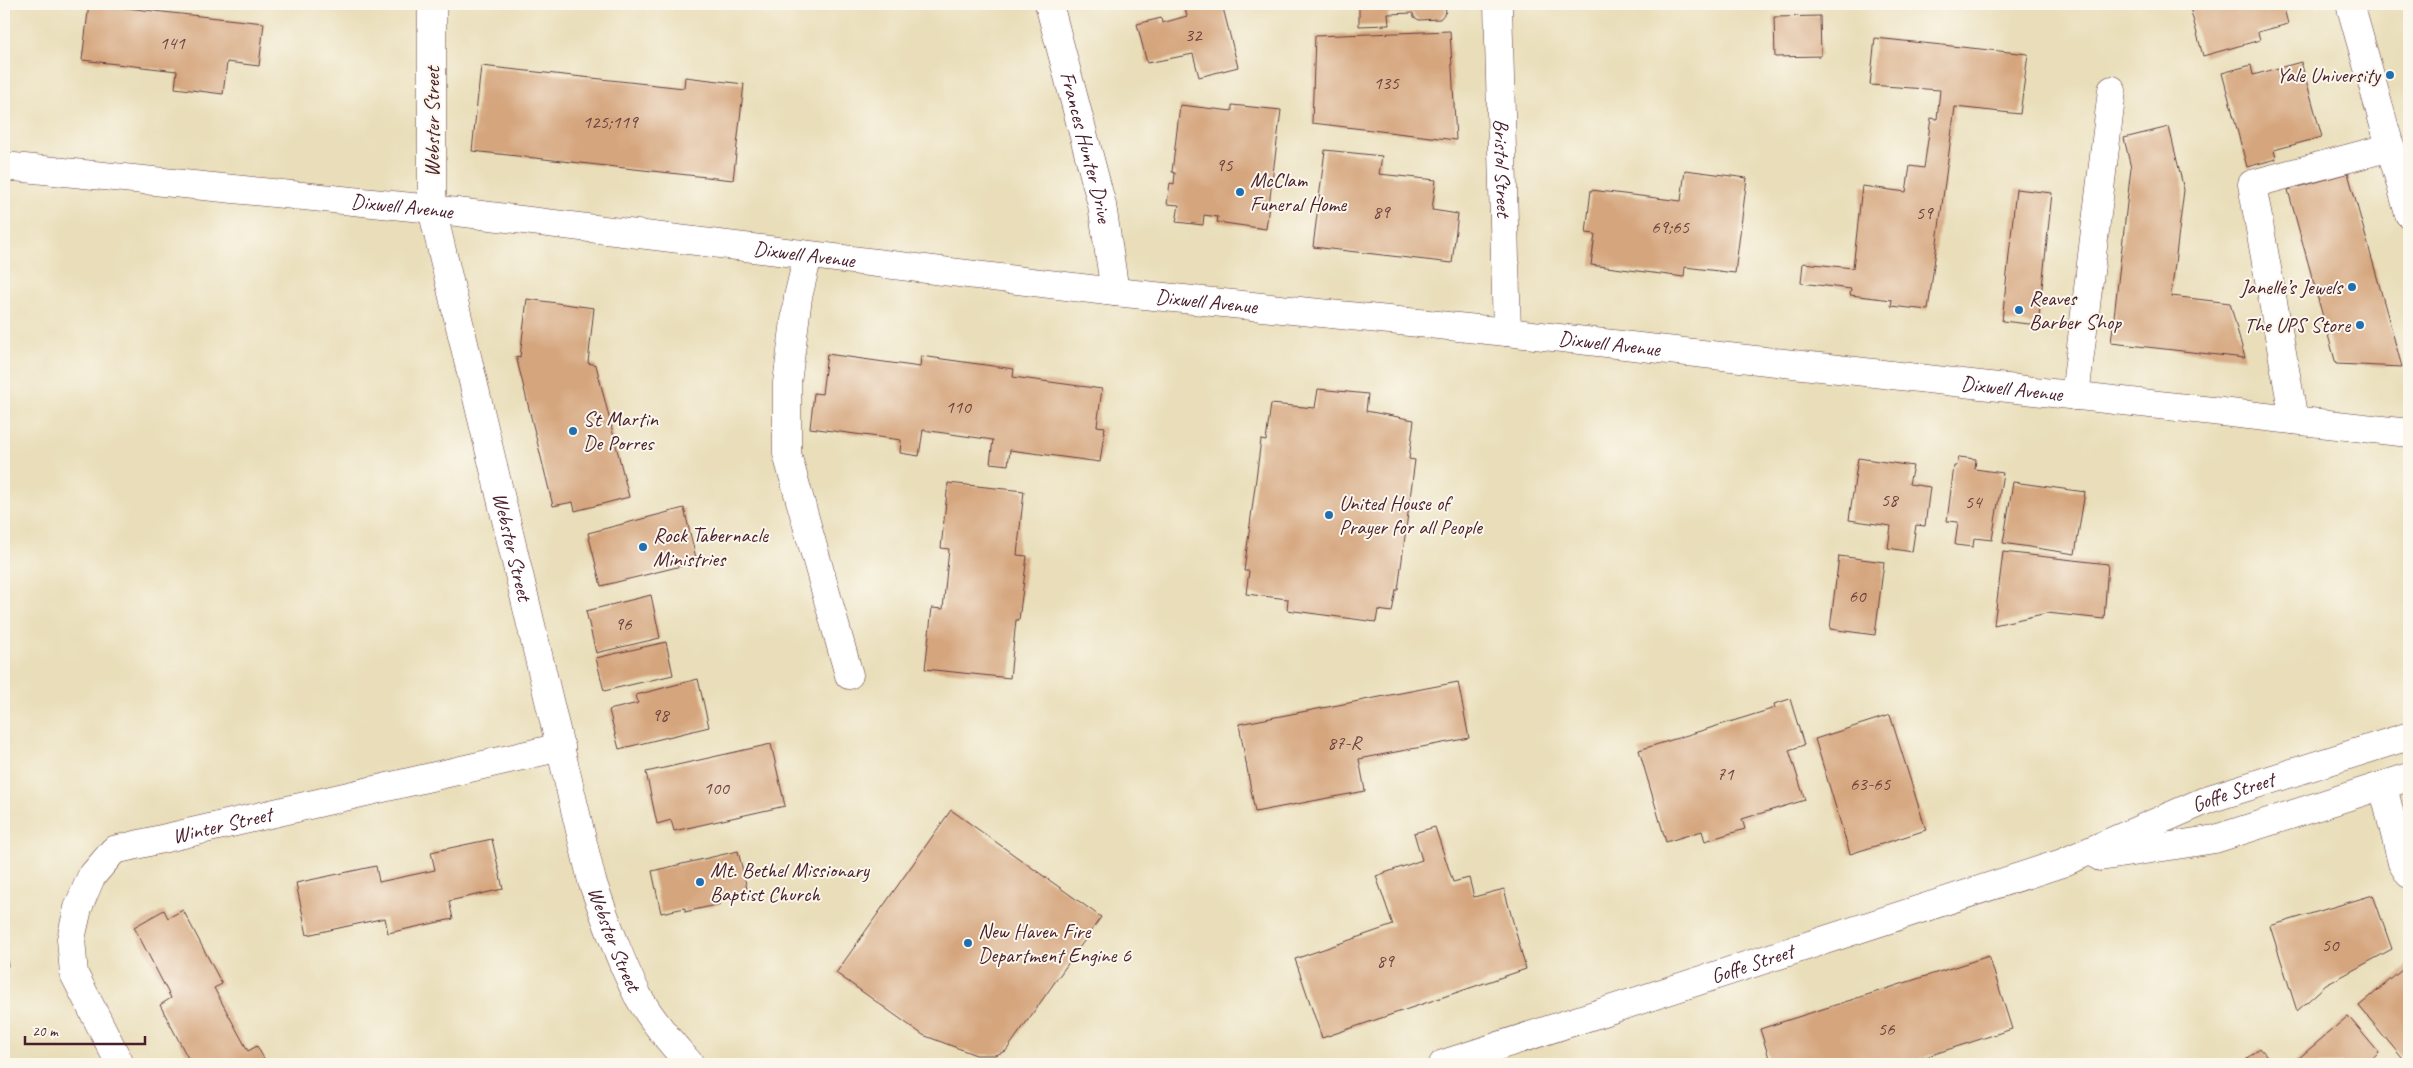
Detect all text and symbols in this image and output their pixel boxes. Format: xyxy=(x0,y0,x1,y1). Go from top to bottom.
house number: 32 xyxy=(1184,23,1203,47)
house number: 141 xyxy=(159,31,186,55)
place label: Yale University xyxy=(2276,62,2382,88)
street label: Webster Street xyxy=(419,65,445,177)
street label: Frances Hunter Drive xyxy=(1054,69,1118,226)
marker: Yale University xyxy=(2384,69,2396,81)
house number: 135 xyxy=(1373,71,1400,95)
house number: 125;119 xyxy=(582,110,639,134)
street label: Bristol Street xyxy=(1488,119,1517,219)
house number: 95 xyxy=(1215,153,1234,177)
place label: McClam Funeral Home xyxy=(1250,167,1347,217)
marker: McClam Funeral Home xyxy=(1234,186,1246,198)
street label: Dixwell Avenue xyxy=(350,188,455,225)
house number: 89 xyxy=(1372,200,1391,224)
house number: 59 xyxy=(1915,201,1934,225)
house number: 69;65 xyxy=(1651,215,1690,239)
street label: Dixwell Avenue xyxy=(752,235,857,273)
place label: Janelle’s Jewels xyxy=(2239,274,2344,300)
marker: Janelle’s Jewels xyxy=(2346,281,2358,293)
street label: Dixwell Avenue xyxy=(1154,283,1260,320)
place label: Reaves Barber Shop xyxy=(2029,285,2122,335)
marker: Reaves Barber Shop xyxy=(2013,304,2025,316)
place label: The UPS Store xyxy=(2244,312,2351,338)
marker: The UPS Store xyxy=(2354,319,2366,331)
street label: Dixwell Avenue xyxy=(1557,325,1662,362)
street label: Dixwell Avenue xyxy=(1960,370,2065,407)
house number: 110 xyxy=(945,395,972,419)
place label: St Martin De Porres xyxy=(583,406,658,456)
marker: St Martin De Porres xyxy=(567,425,579,437)
house number: 58 xyxy=(1880,488,1900,512)
street label: Webster Street xyxy=(487,490,538,605)
place label: United House of Prayer for all People xyxy=(1339,490,1484,540)
house number: 54 xyxy=(1964,490,1984,514)
marker: United House of Prayer for all People xyxy=(1323,509,1335,521)
place label: Rock Tabernacle Ministries xyxy=(653,522,769,572)
marker: Rock Tabernacle Ministries xyxy=(637,541,649,553)
house number: 60 xyxy=(1848,584,1867,608)
house number: 96 xyxy=(614,612,633,636)
house number: 98 xyxy=(651,703,671,727)
house number: 87-R xyxy=(1327,731,1364,755)
house number: 71 xyxy=(1716,762,1735,786)
street label: Goffe Street xyxy=(2187,765,2280,818)
house number: 63-65 xyxy=(1850,772,1892,796)
house number: 100 xyxy=(703,776,730,800)
street label: Winter Street xyxy=(170,800,277,849)
place label: Mt. Bethel Missionary Baptist Church xyxy=(710,857,871,907)
marker: Mt. Bethel Missionary Baptist Church xyxy=(694,876,706,888)
street label: Webster Street xyxy=(582,883,648,998)
place label: New Haven Fire Department Engine 6 xyxy=(978,918,1131,968)
house number: 50 xyxy=(2321,933,2340,957)
marker: New Haven Fire Department Engine 6 xyxy=(962,937,974,949)
street label: Goffe Street xyxy=(1707,937,1800,989)
house number: 89 xyxy=(1376,949,1395,973)
scale bar xyxy=(25,1013,145,1045)
house number: 56 xyxy=(1877,1017,1896,1041)
text: 20 m xyxy=(32,1022,59,1041)

